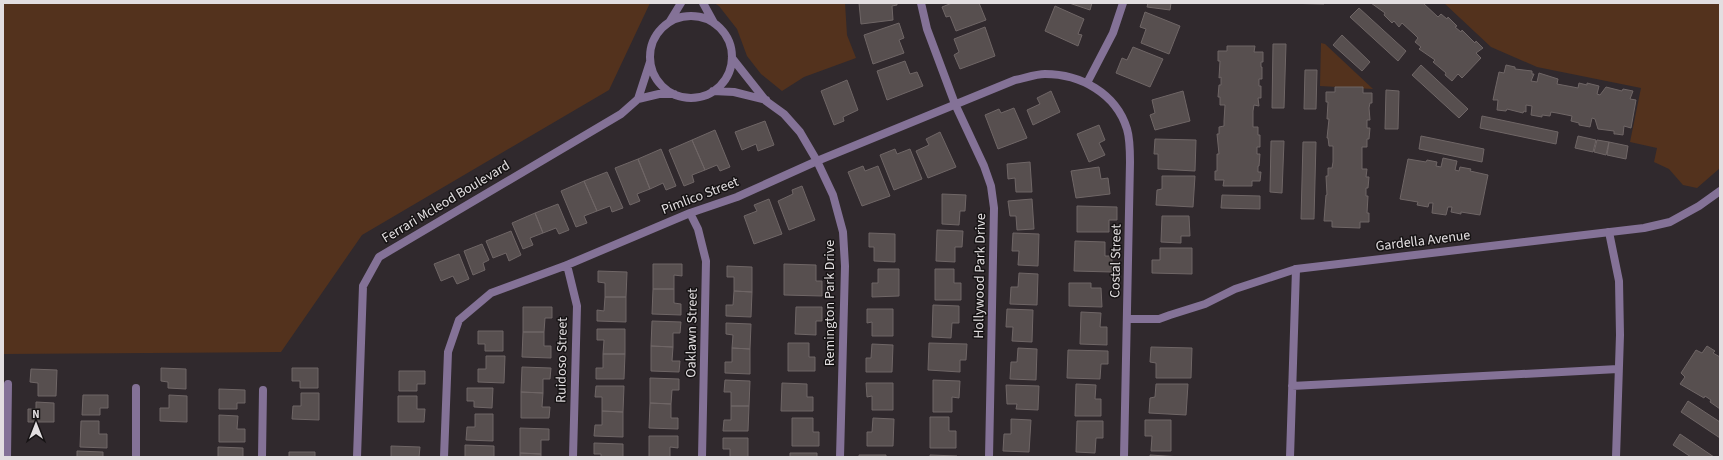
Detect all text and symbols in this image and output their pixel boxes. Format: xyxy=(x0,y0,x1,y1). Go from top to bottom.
street label: Ferrari Mcleod Boulevard xyxy=(378,156,514,248)
street label: Pimlico Street xyxy=(658,172,742,220)
street label: Hollywood Park Drive xyxy=(969,213,991,339)
street label: Costal Street xyxy=(1105,224,1127,298)
street label: Gardella Avenue xyxy=(1374,225,1472,257)
street label: Remington Park Drive xyxy=(820,240,840,366)
street label: Oaklawn Street xyxy=(681,288,703,378)
street label: Ruidoso Street xyxy=(551,317,573,403)
north arrow xyxy=(16,404,56,444)
text: N xyxy=(32,407,40,422)

